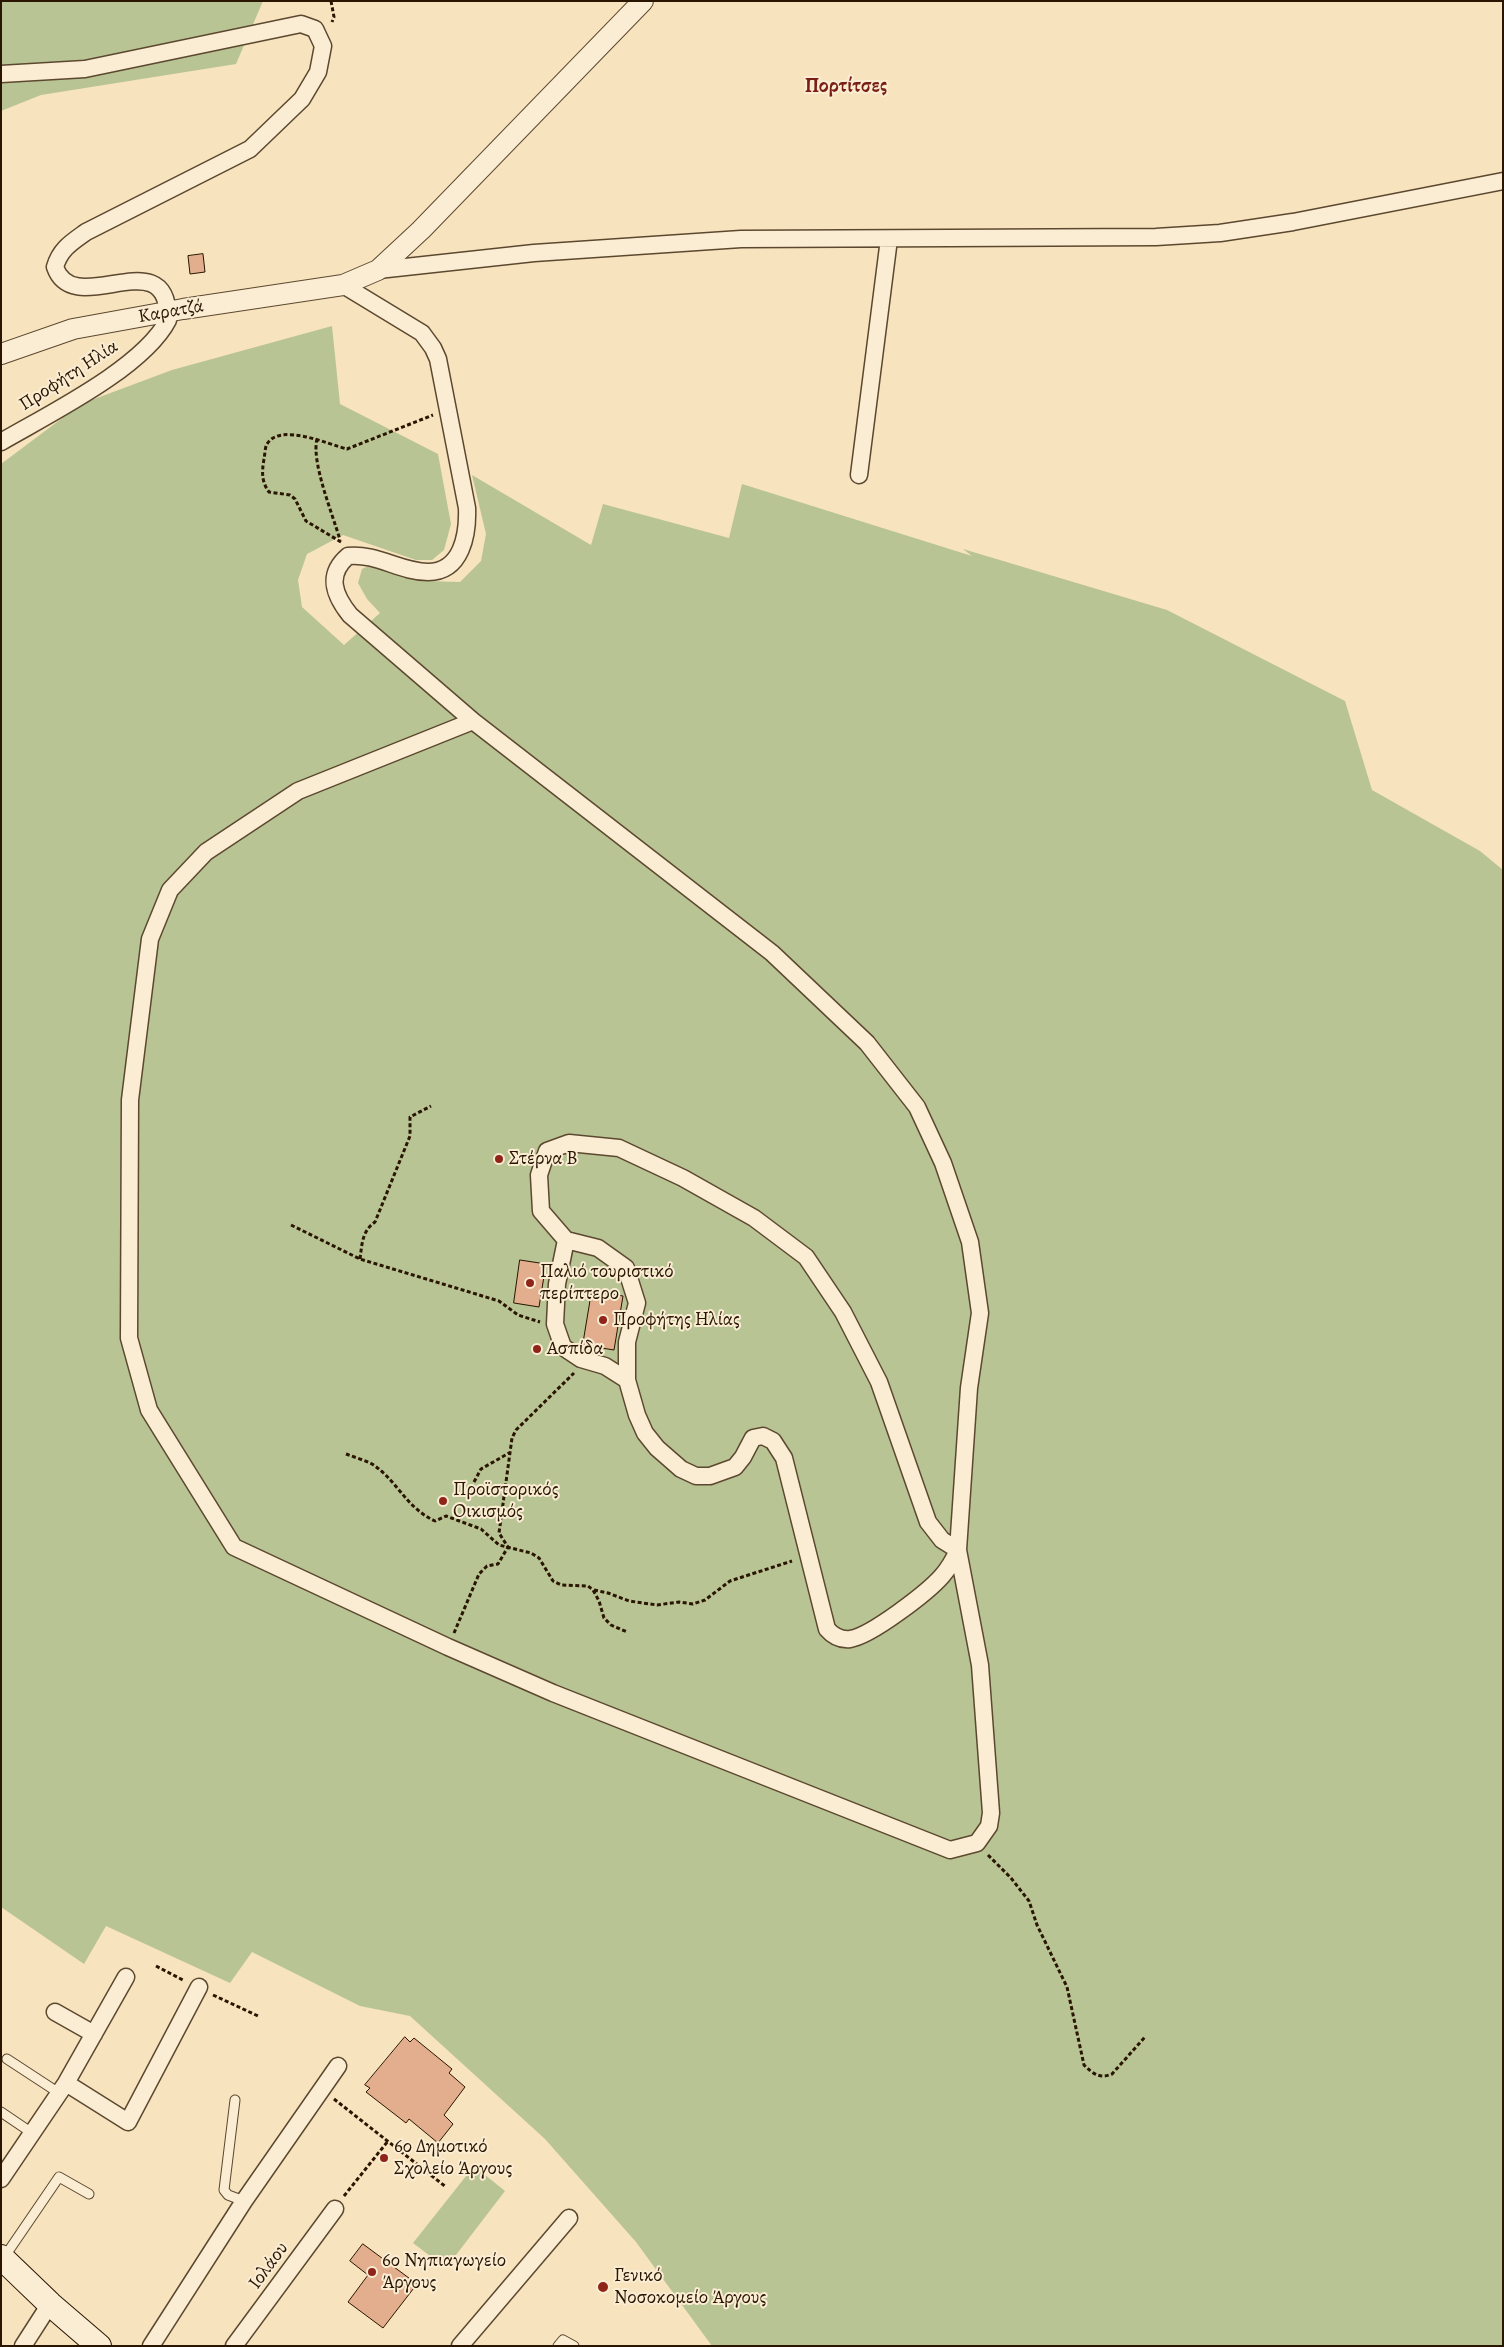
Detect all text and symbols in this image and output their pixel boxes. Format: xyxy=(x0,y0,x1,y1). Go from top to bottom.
district label: Πορτίτσες xyxy=(805,75,887,99)
street label: Καρατζά xyxy=(136,295,206,329)
street label: Προφήτη Ηλία xyxy=(15,336,123,416)
place label: Στέρνα Β xyxy=(509,1148,578,1170)
marker: Στέρνα Β xyxy=(493,1153,505,1165)
place label: Παλιό τουριστικό περίπτερο xyxy=(540,1261,674,1305)
marker: Παλιό τουριστικό περίπτερο xyxy=(524,1277,536,1289)
place label: Προφήτης Ηλίας xyxy=(613,1309,740,1331)
marker: Προφήτης Ηλίας xyxy=(597,1314,609,1326)
place label: Ασπίδα xyxy=(547,1338,604,1360)
marker: Ασπίδα xyxy=(531,1343,543,1355)
place label: Προϊστορικός Οικισμός xyxy=(453,1479,559,1523)
marker: Προϊστορικός Οικισμός xyxy=(437,1495,449,1507)
place label: 6ο Δημοτικό Σχολείο Άργους xyxy=(394,2136,512,2180)
marker: 6ο Δημοτικό Σχολείο Άργους xyxy=(378,2152,390,2164)
street label: Ιολάου xyxy=(244,2238,294,2294)
place label: 6ο Νηπιαγωγείο Άργους xyxy=(382,2250,506,2294)
place label: Γενικό Νοσοκομείο Άργους xyxy=(614,2265,766,2309)
marker: 6ο Νηπιαγωγείο Άργους xyxy=(366,2266,378,2278)
marker: Γενικό Νοσοκομείο Άργους xyxy=(596,2280,610,2294)

